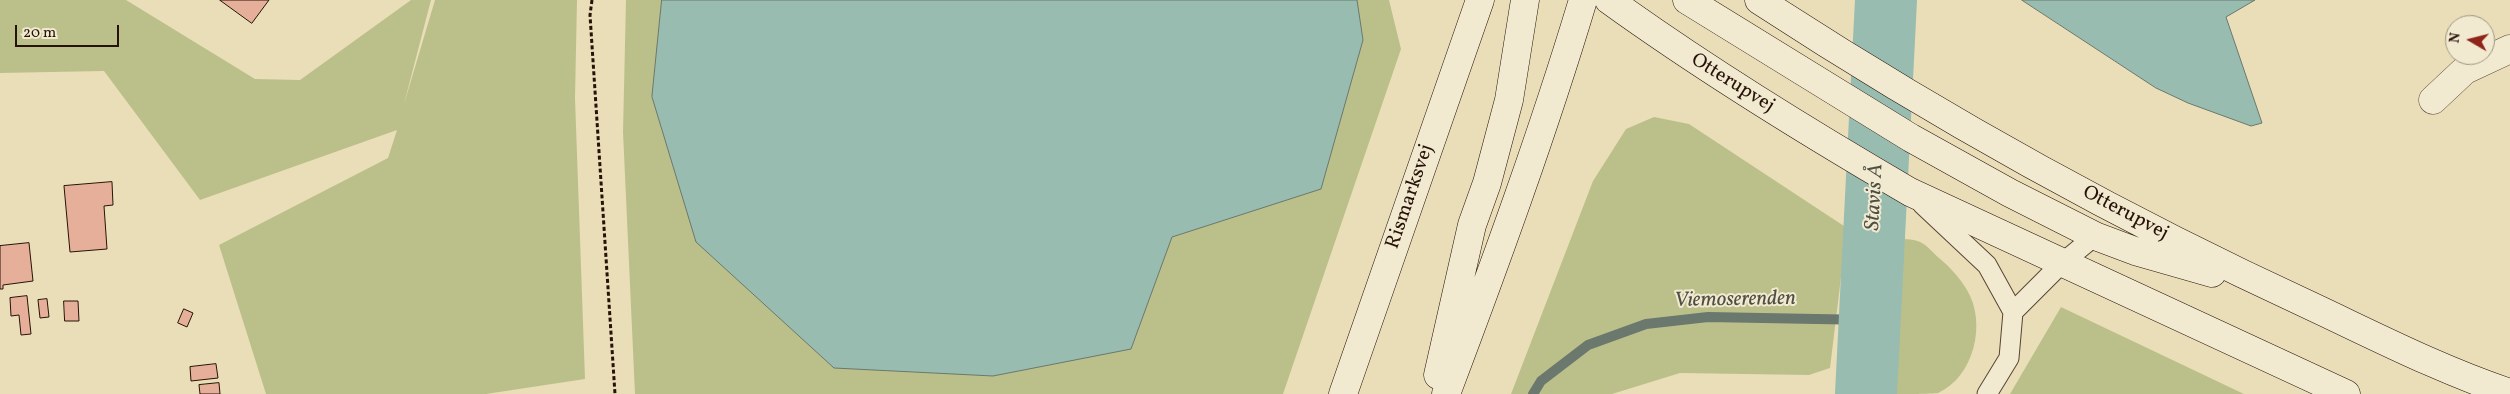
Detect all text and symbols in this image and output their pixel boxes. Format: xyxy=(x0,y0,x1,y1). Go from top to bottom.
scale bar xyxy=(18,15,121,47)
north arrow xyxy=(2445,15,2495,65)
text: 20 m xyxy=(23,23,56,44)
text: N xyxy=(2446,32,2466,44)
street label: Otterupvej xyxy=(1686,49,1778,119)
street label: Rismarksvej xyxy=(1382,142,1440,252)
water label: Stavis Å xyxy=(1862,163,1890,231)
street label: Otterupvej xyxy=(2078,181,2172,247)
water label: Viemoserenden xyxy=(1674,287,1796,315)

